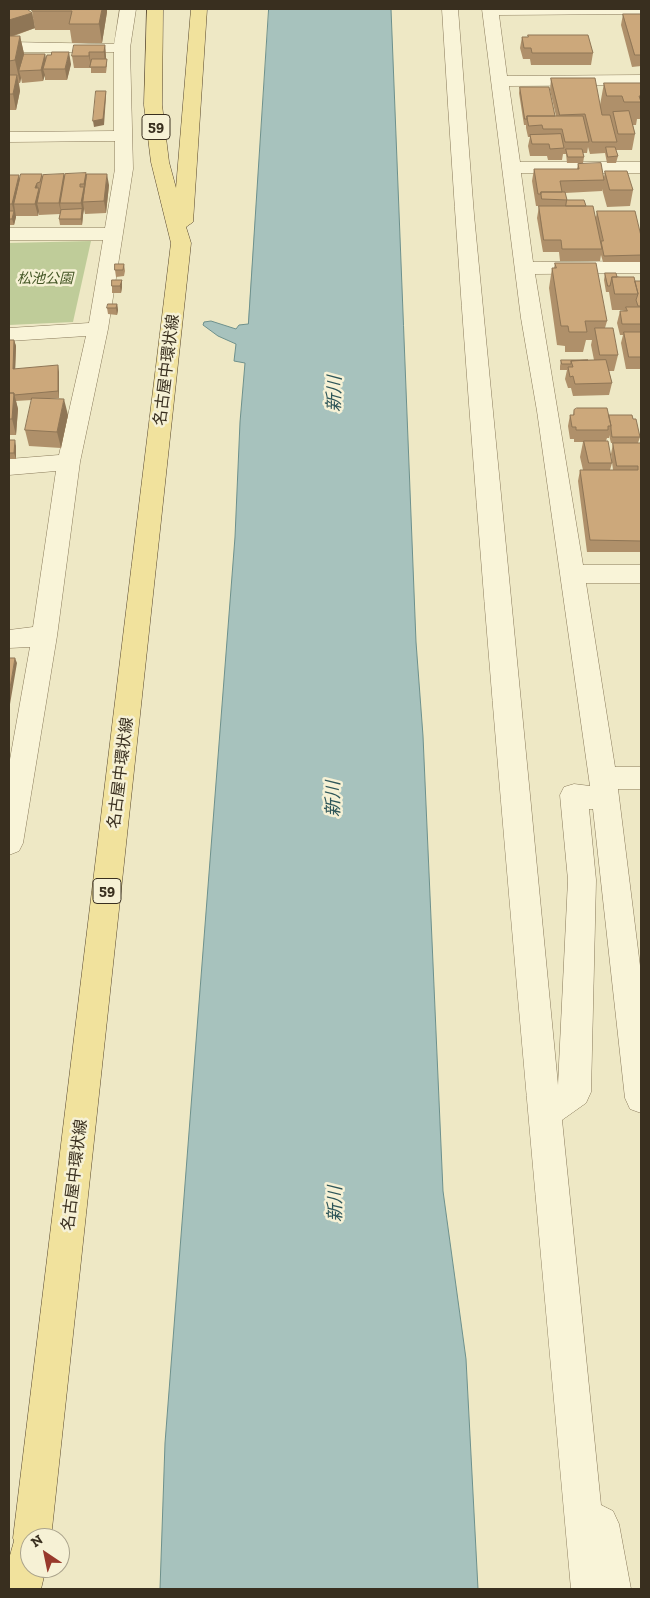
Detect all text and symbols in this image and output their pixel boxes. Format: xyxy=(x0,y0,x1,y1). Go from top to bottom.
road number: 59 xyxy=(142,114,170,140)
park label: 松池公園 xyxy=(17,271,73,287)
street label: 名古屋中環状線 xyxy=(151,313,183,427)
water label: 新川 xyxy=(324,376,346,412)
street label: 名古屋中環状線 xyxy=(105,716,137,830)
water label: 新川 xyxy=(323,781,345,817)
road number: 59 xyxy=(93,878,121,904)
street label: 名古屋中環状線 xyxy=(59,1118,91,1232)
water label: 新川 xyxy=(325,1186,347,1222)
north arrow xyxy=(20,1528,70,1578)
text: N xyxy=(28,1531,46,1551)

